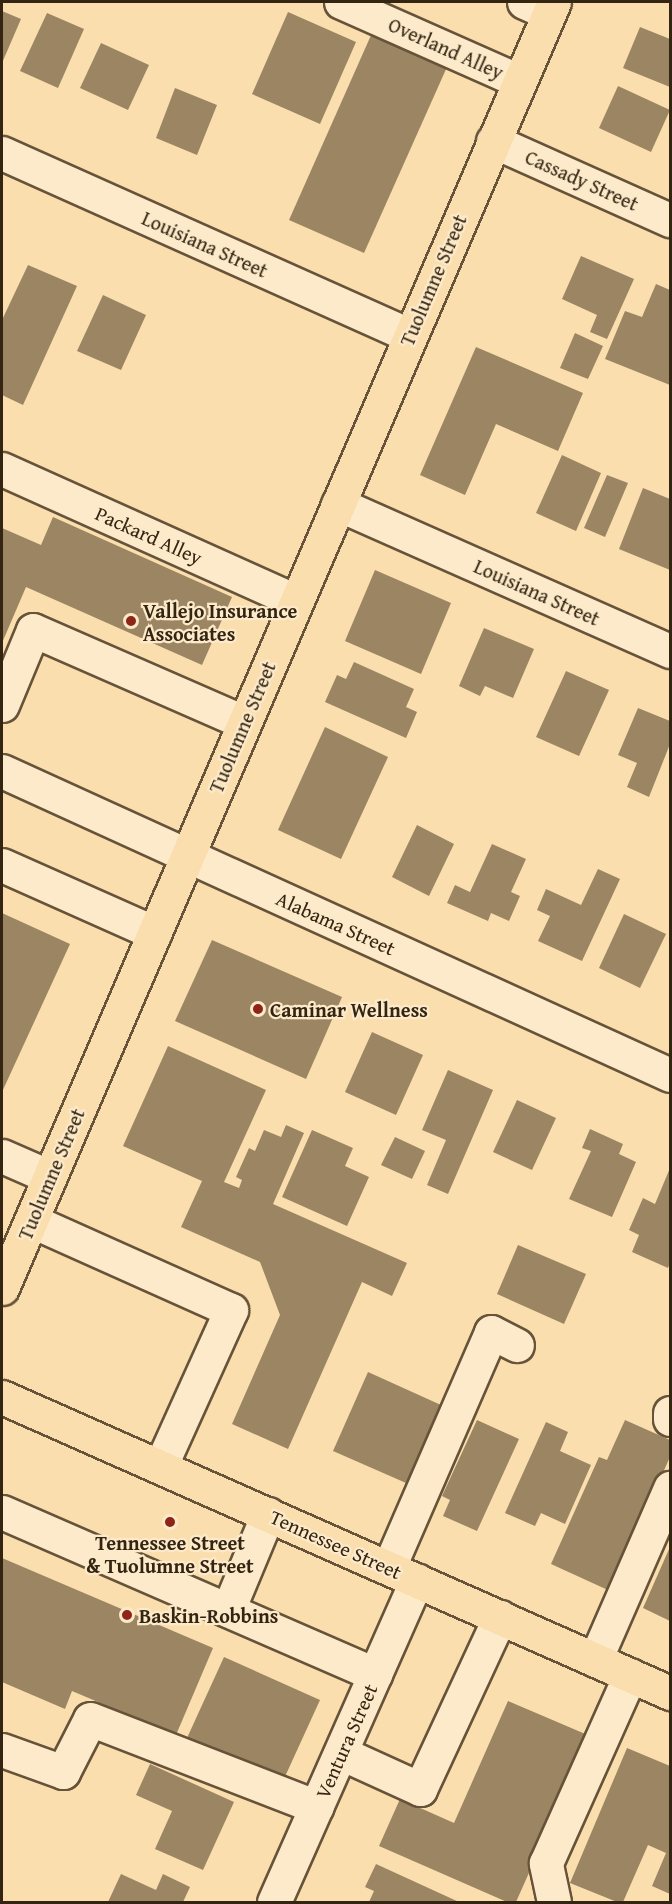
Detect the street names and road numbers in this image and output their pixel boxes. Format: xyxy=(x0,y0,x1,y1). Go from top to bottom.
street label: Overland Alley xyxy=(385,12,507,84)
street label: Cassady Street xyxy=(522,144,642,216)
street label: Louisiana Street xyxy=(138,206,272,282)
street label: Tuolumne Street xyxy=(394,211,472,349)
street label: Packard Alley xyxy=(92,501,206,569)
street label: Louisiana Street xyxy=(470,554,604,630)
street label: Tuolumne Street xyxy=(203,658,281,796)
street label: Alabama Street xyxy=(273,886,399,960)
street label: Tuolumne Street xyxy=(12,1105,90,1243)
street label: Tennessee Street xyxy=(267,1504,405,1584)
street label: Ventura Street xyxy=(310,1680,382,1802)

